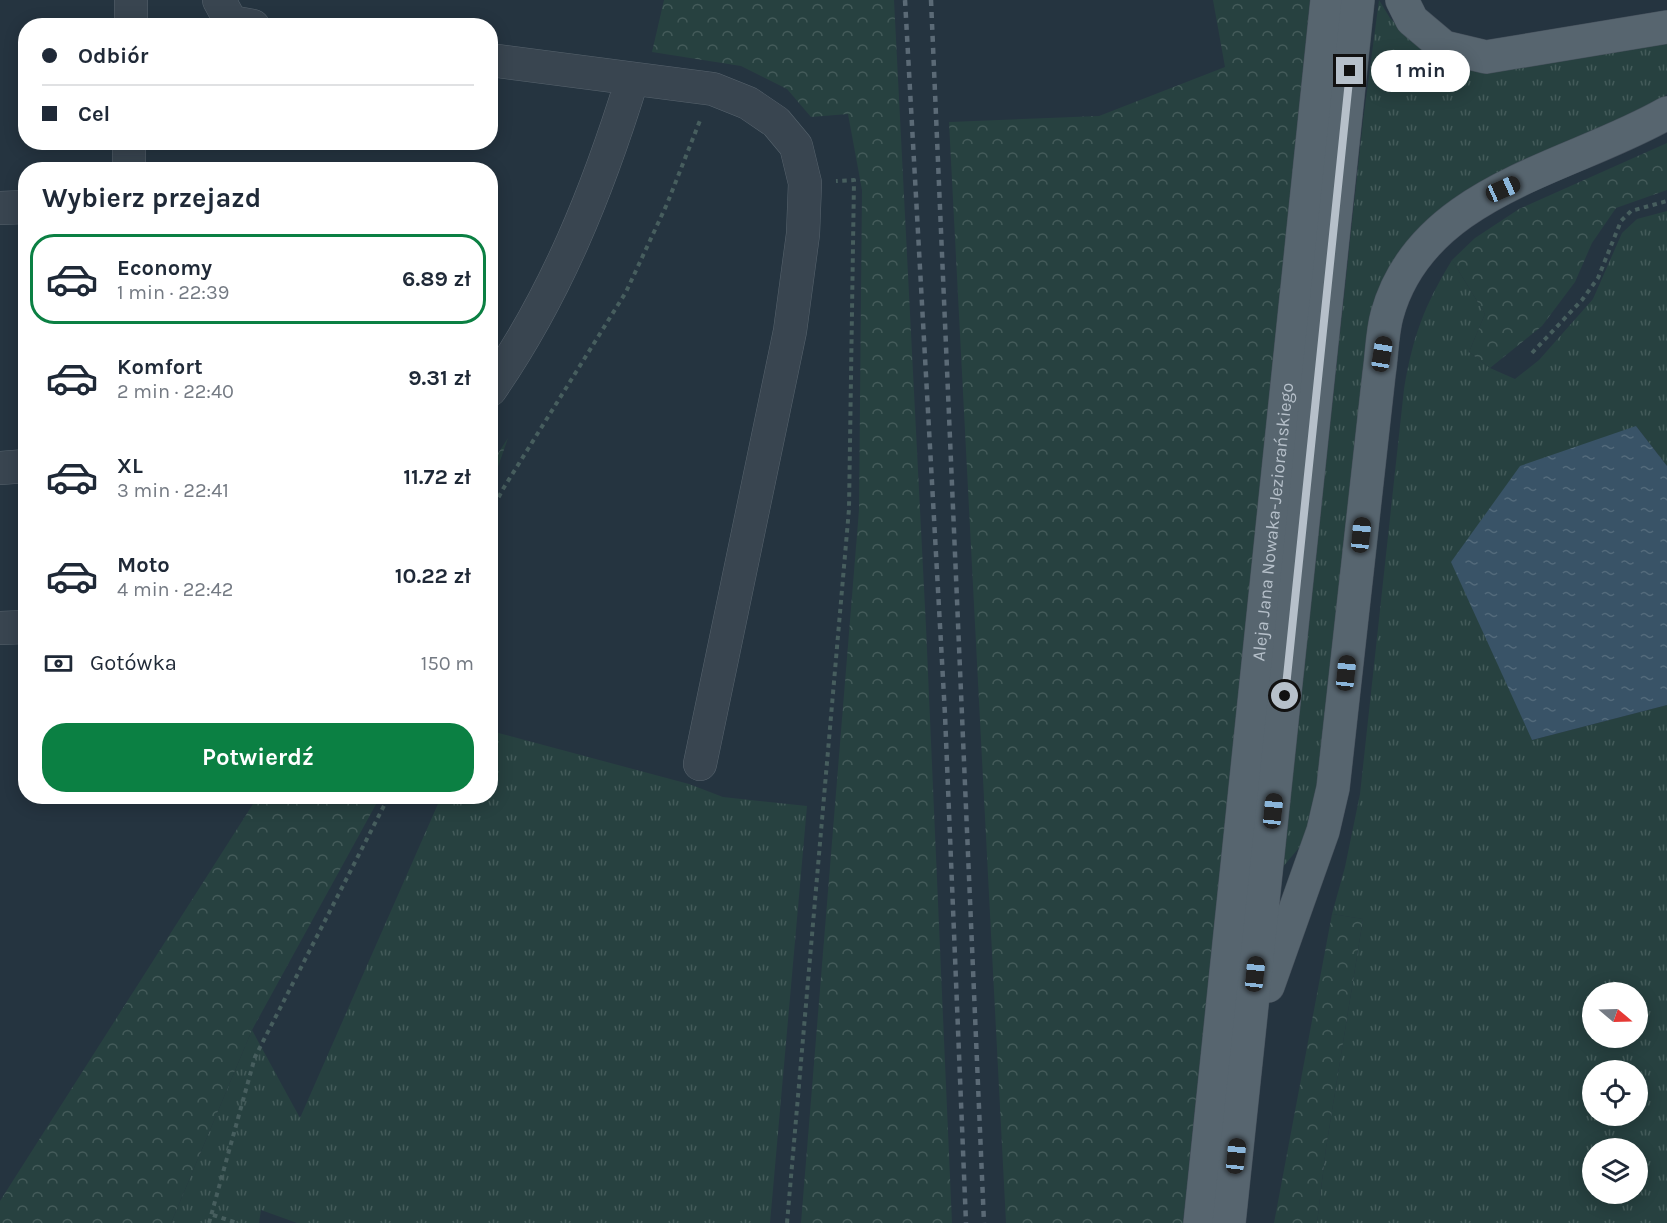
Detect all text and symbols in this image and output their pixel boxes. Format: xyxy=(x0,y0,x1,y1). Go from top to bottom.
text: Odbiór xyxy=(78,43,148,69)
callout: 1 min xyxy=(1371,50,1470,92)
route end xyxy=(1336,57,1363,84)
text: 1 min xyxy=(1395,59,1446,82)
text: Cel xyxy=(78,101,110,127)
car xyxy=(1483,173,1523,205)
text: Wybierz przejazd xyxy=(42,182,261,214)
icon: car xyxy=(45,252,99,306)
text: Economy xyxy=(117,255,212,281)
text: 6.89 zł xyxy=(402,266,471,292)
text: 1 min · 22:39 xyxy=(117,281,229,304)
car xyxy=(1370,335,1394,373)
icon: car xyxy=(45,351,99,405)
text: Komfort xyxy=(117,354,203,380)
text: 9.31 zł xyxy=(408,365,471,391)
text: 2 min · 22:40 xyxy=(117,380,234,403)
street label: Aleja Jana Nowaka-Jeziorańskiego xyxy=(1247,381,1298,662)
icon: car xyxy=(45,450,99,504)
text: XL xyxy=(117,453,143,479)
text: 11.72 zł xyxy=(403,464,471,490)
text: 3 min · 22:41 xyxy=(117,479,229,502)
car xyxy=(1350,516,1372,554)
icon: car xyxy=(45,549,99,603)
text: Moto xyxy=(117,552,170,578)
text: 10.22 zł xyxy=(395,563,471,589)
text: 4 min · 22:42 xyxy=(117,578,233,601)
icon: cash xyxy=(42,647,75,680)
text: Gotówka xyxy=(90,650,177,676)
text: 150 m xyxy=(421,652,474,675)
car xyxy=(1335,654,1357,692)
route start xyxy=(1271,682,1298,709)
button: Potwierdź xyxy=(42,723,474,792)
car xyxy=(1262,792,1284,830)
car xyxy=(1244,955,1266,993)
north arrow xyxy=(1582,982,1648,1048)
map controls xyxy=(1582,982,1648,1204)
button: locate xyxy=(1582,1060,1648,1126)
car xyxy=(1225,1137,1247,1175)
button: layers xyxy=(1582,1138,1648,1204)

